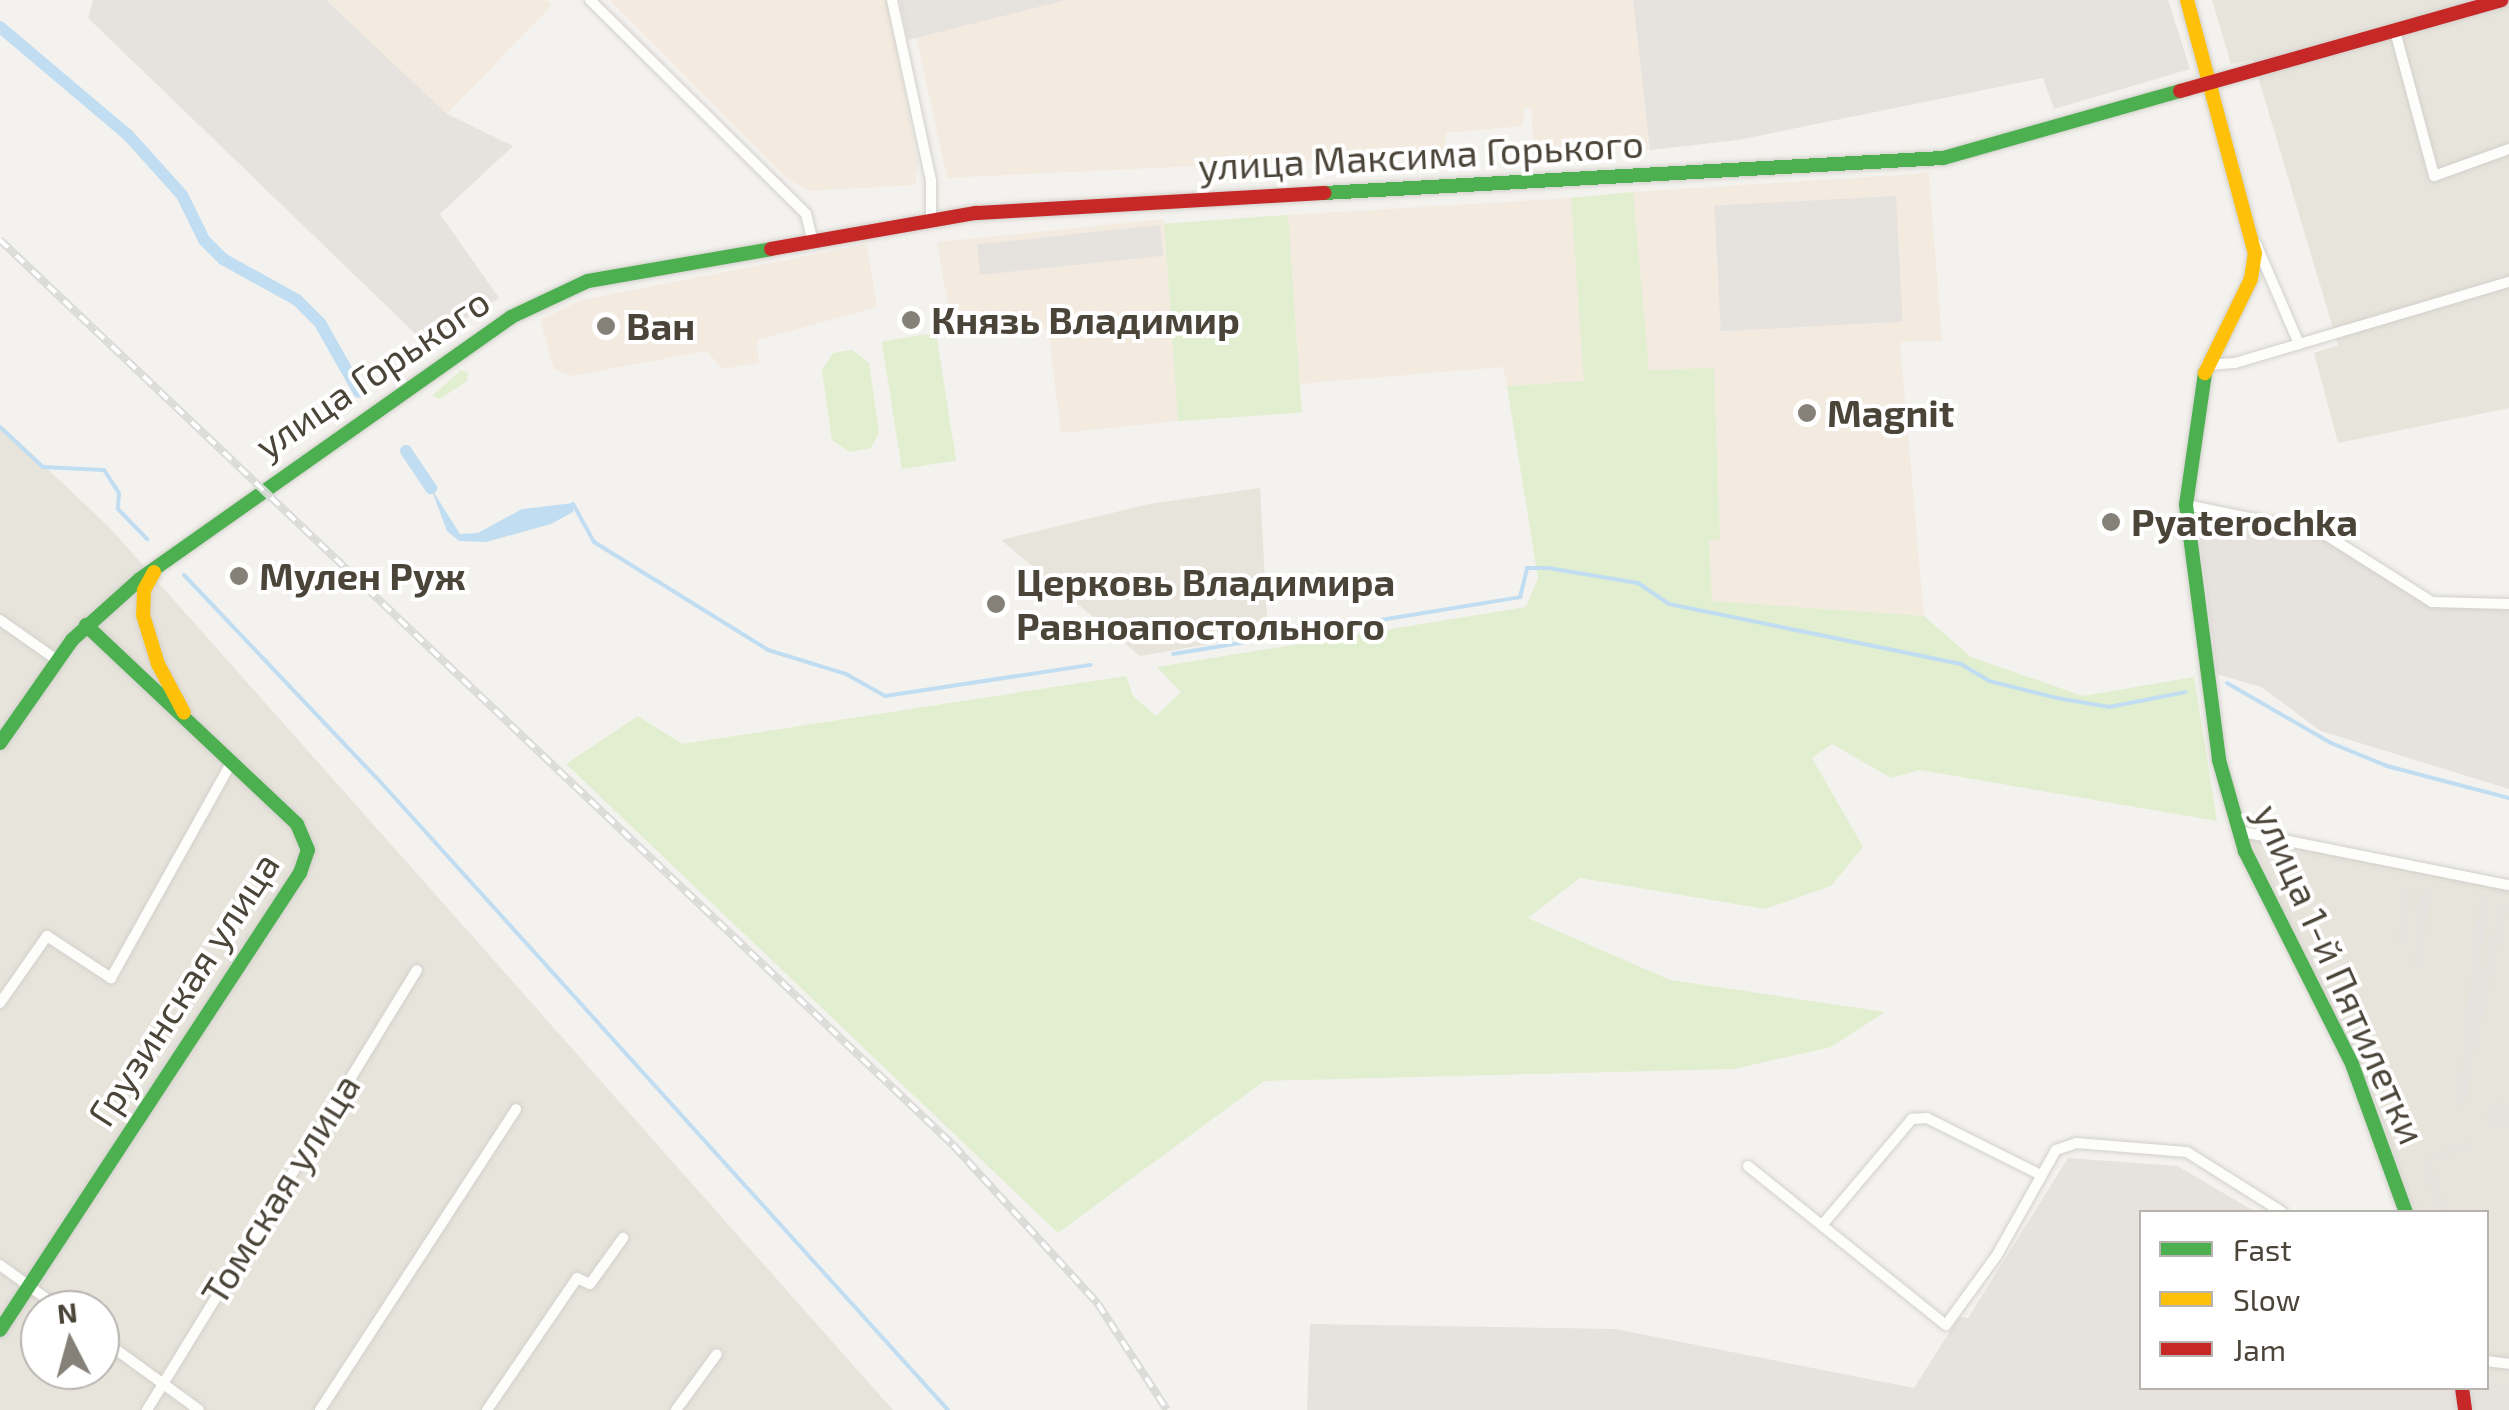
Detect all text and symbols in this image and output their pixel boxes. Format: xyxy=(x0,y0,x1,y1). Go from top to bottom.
street label: улица Максима Горького xyxy=(1197,121,1645,189)
street label: улица Горького xyxy=(246,278,498,468)
place label: Князь Владимир xyxy=(931,297,1240,343)
place label: Ван xyxy=(626,303,695,349)
marker: Князь Владимир xyxy=(900,309,922,331)
marker: Ван xyxy=(595,315,617,337)
place label: Magnit xyxy=(1827,390,1954,436)
marker: Magnit xyxy=(1796,402,1818,424)
place label: Pyaterochka xyxy=(2131,499,2358,545)
marker: Pyaterochka xyxy=(2100,511,2122,533)
place label: Мулен Руж xyxy=(259,553,466,599)
place label: Церковь Владимира Равноапостольного xyxy=(1016,559,1395,648)
marker: Мулен Руж xyxy=(228,565,250,587)
marker: Церковь Владимира Равноапостольного xyxy=(985,593,1007,615)
street label: улица 1-й Пятилетки xyxy=(2245,797,2435,1151)
street label: Грузинская улица xyxy=(78,844,288,1134)
street label: Томская улица xyxy=(191,1065,369,1313)
legend xyxy=(2139,1210,2489,1390)
text: Fast xyxy=(2233,1231,2292,1267)
text: Slow xyxy=(2233,1281,2300,1317)
north arrow xyxy=(20,1290,120,1390)
text: N xyxy=(55,1294,79,1330)
text: Jam xyxy=(2233,1331,2286,1367)

